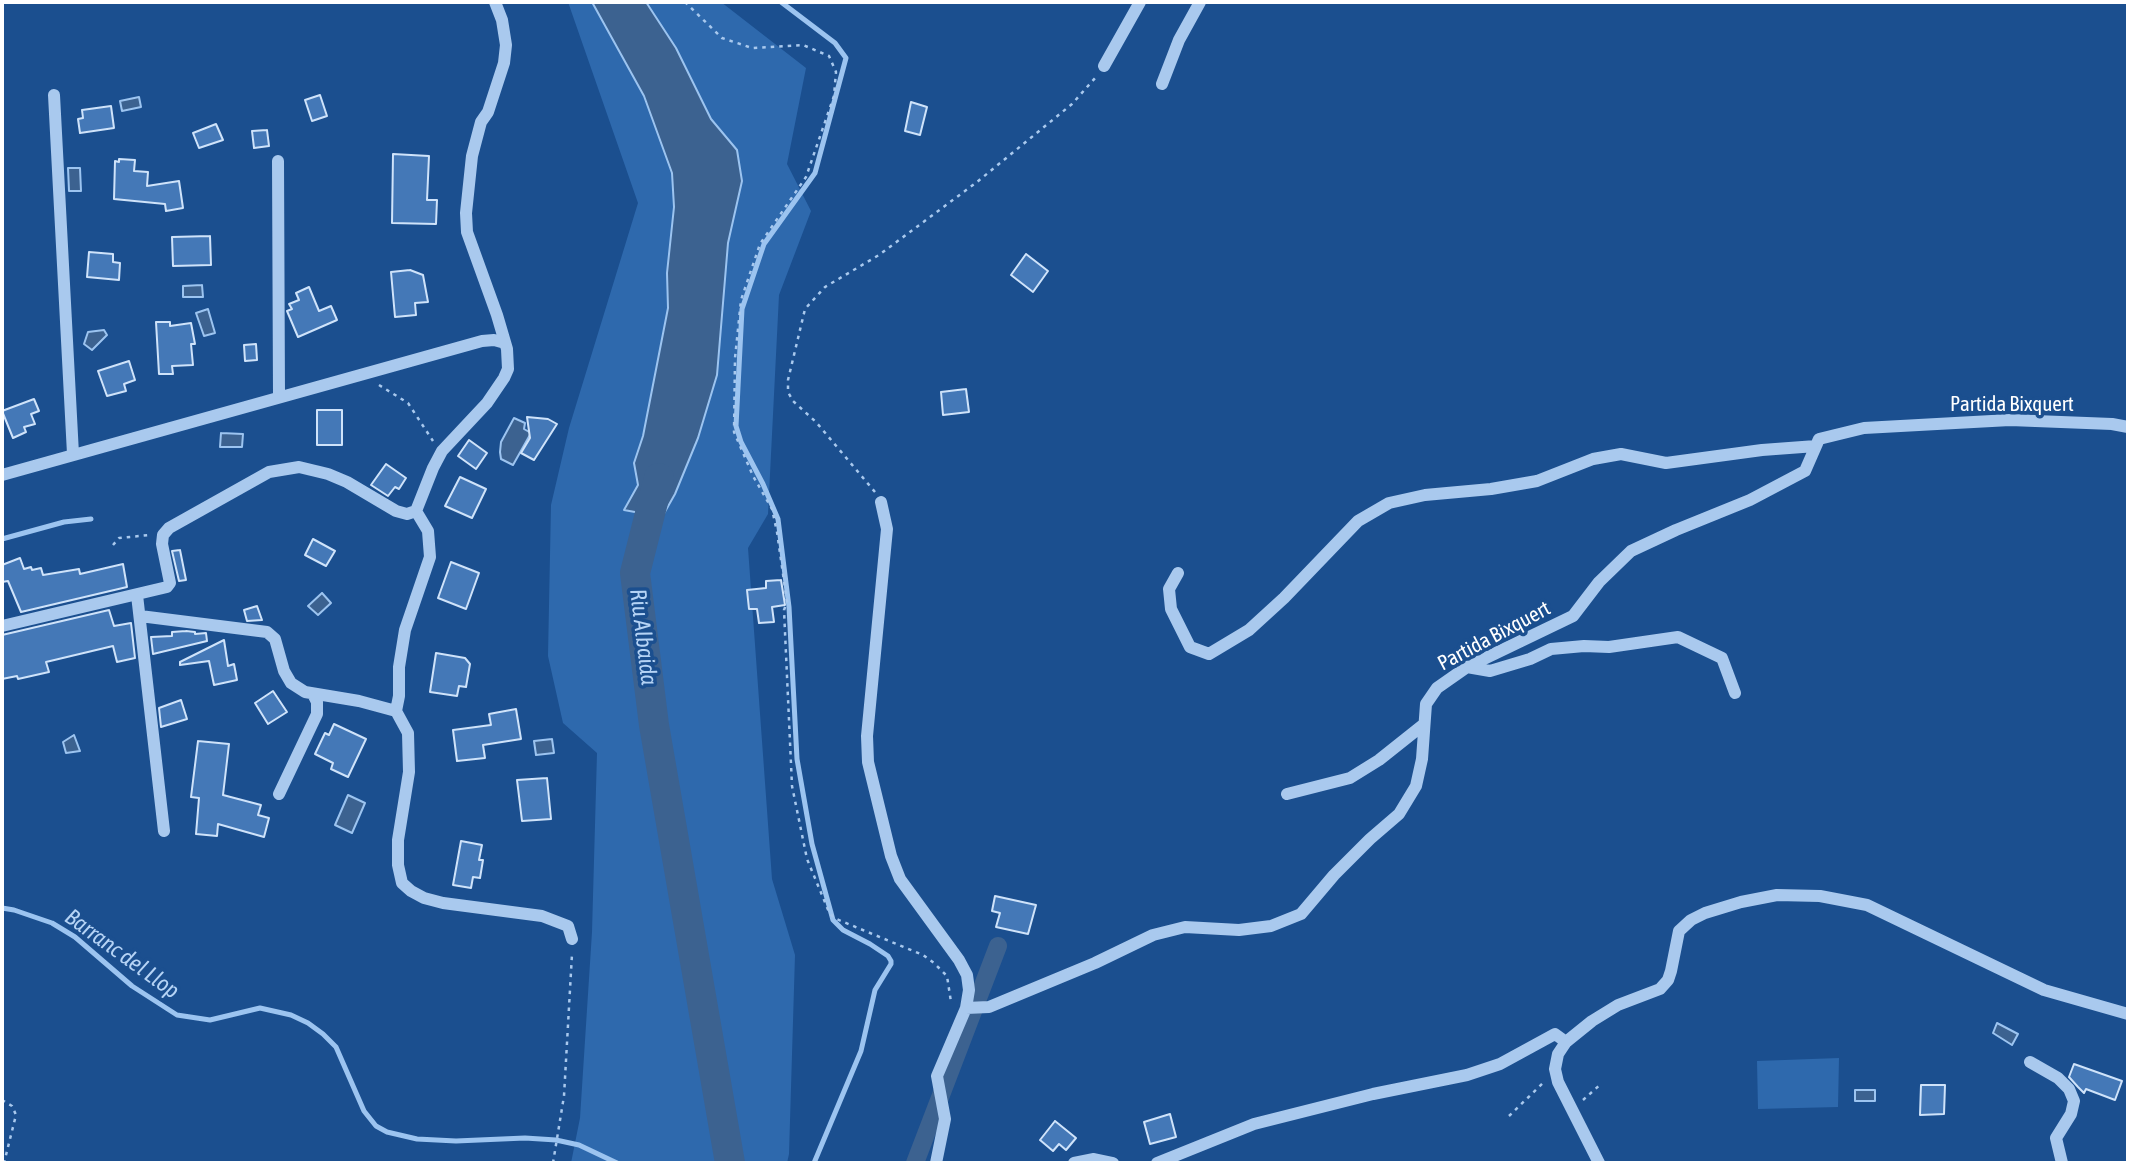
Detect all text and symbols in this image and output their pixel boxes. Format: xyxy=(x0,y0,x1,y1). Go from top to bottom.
street label: Partida Bixquert xyxy=(1950,391,2074,417)
water label: Riu Albaida xyxy=(623,587,663,687)
street label: Partida Bixquert xyxy=(1433,596,1555,676)
water label: Barranc del Llop xyxy=(59,903,185,1005)

